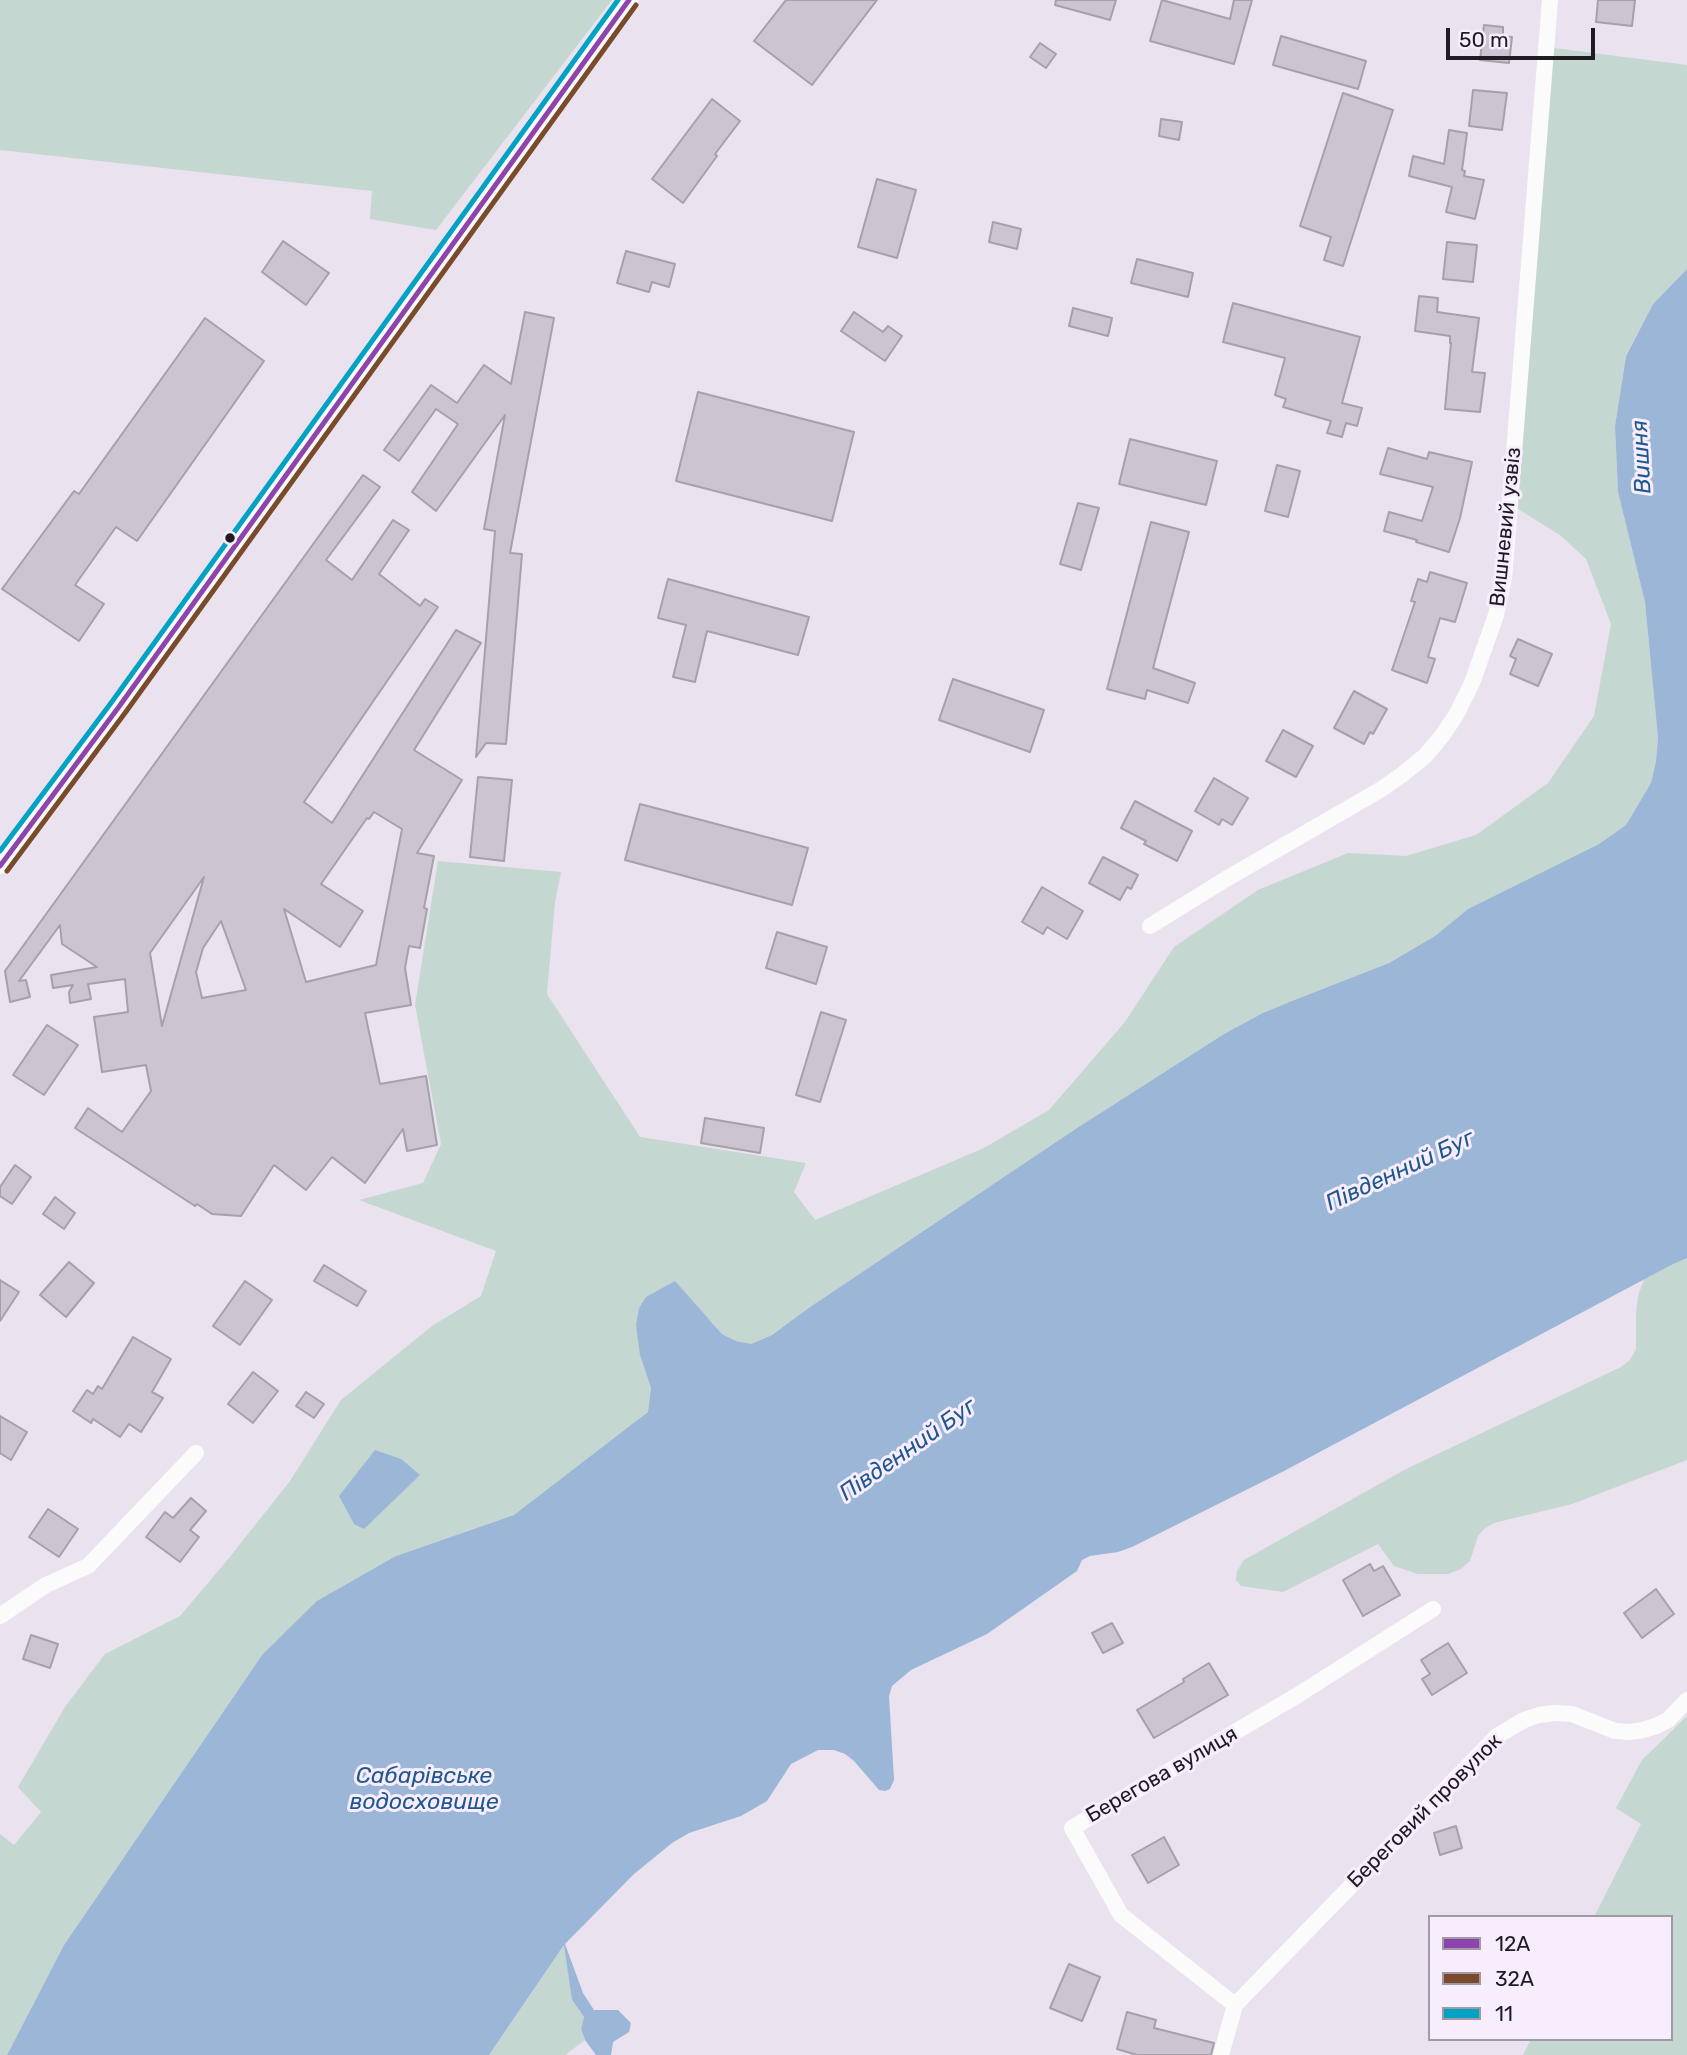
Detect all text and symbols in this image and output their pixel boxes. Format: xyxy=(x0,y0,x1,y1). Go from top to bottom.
scale bar xyxy=(1449,14,1598,58)
text: 50 m xyxy=(1459,27,1509,52)
water label: Вишня xyxy=(1626,419,1658,495)
street label: Вишневий узвіз xyxy=(1485,446,1527,608)
unlabelled marker xyxy=(223,531,237,545)
water label: Південний Буг xyxy=(1322,1125,1478,1217)
water label: Південний Буг xyxy=(835,1393,981,1507)
street label: Берегова вулиця xyxy=(1082,1721,1242,1829)
street label: Береговий провулок xyxy=(1343,1729,1507,1893)
water label: Сабарівське водосховище xyxy=(349,1762,499,1816)
legend xyxy=(1428,1915,1673,2041)
text: 12А xyxy=(1495,1931,1530,1956)
text: 32А xyxy=(1495,1966,1534,1991)
text: 11 xyxy=(1495,2001,1513,2026)

